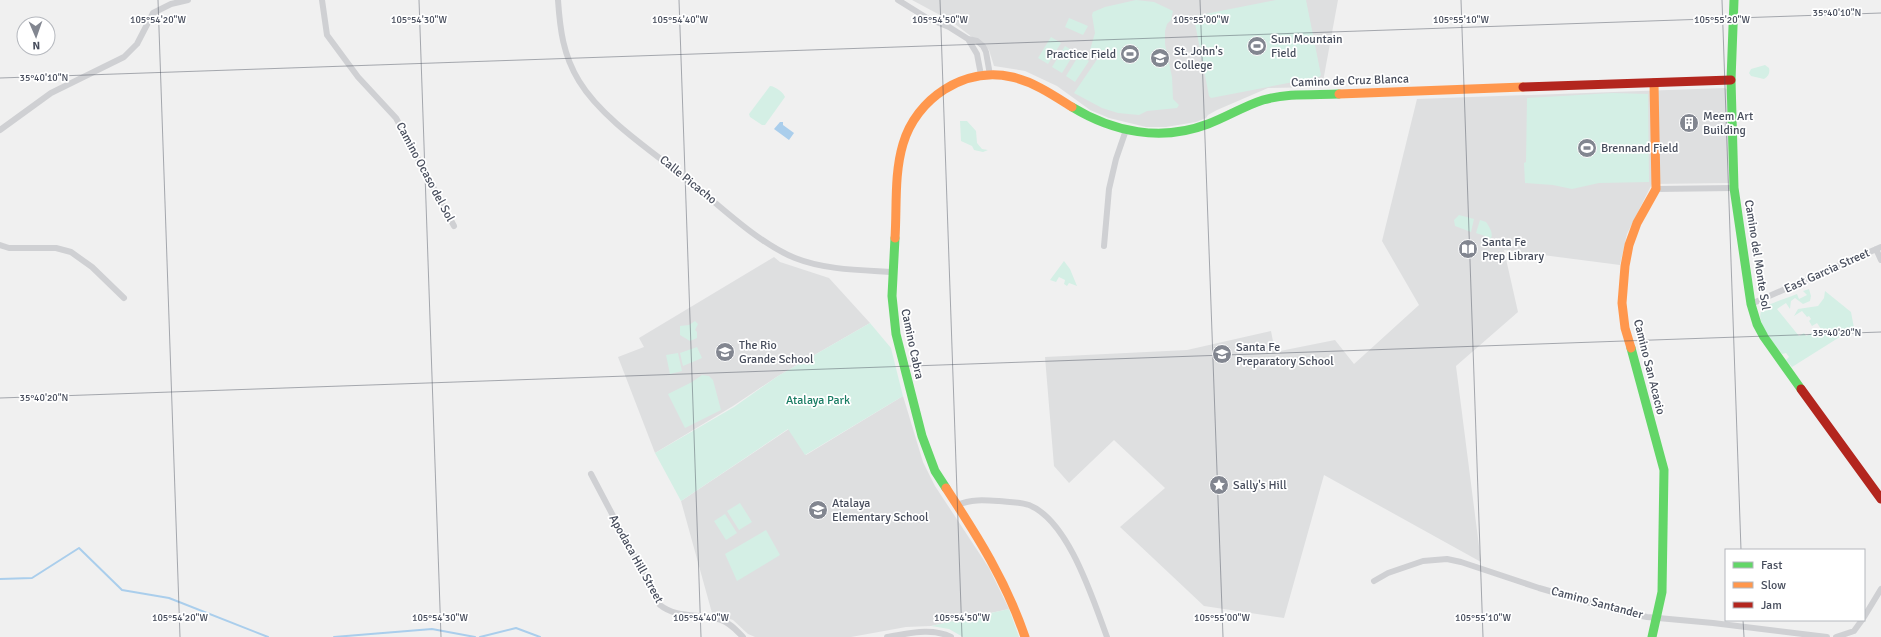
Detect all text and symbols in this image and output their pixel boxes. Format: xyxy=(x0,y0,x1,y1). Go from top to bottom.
text: 35°40'10"N xyxy=(1813,7,1861,19)
text: 105°54'20"W xyxy=(130,14,186,26)
text: 105°54'30"W xyxy=(391,14,447,26)
text: 105°54'40"W xyxy=(652,14,708,26)
text: 105°54'50"W xyxy=(912,14,968,26)
text: 105°55'00"W xyxy=(1173,14,1229,26)
text: 105°55'10"W xyxy=(1433,14,1489,26)
text: 105°55'20"W xyxy=(1694,14,1750,26)
north arrow xyxy=(16,16,56,56)
place label: Sun Mountain Field xyxy=(1271,32,1343,61)
sports icon: Sun Mountain Field xyxy=(1246,35,1268,57)
text: N xyxy=(32,39,40,52)
sports icon: Practice Field xyxy=(1119,43,1141,65)
place label: St. John's College xyxy=(1174,44,1223,73)
place label: Practice Field xyxy=(1046,47,1116,62)
school or university icon: St. John's College xyxy=(1149,47,1171,69)
street label: Camino de Cruz Blanca xyxy=(1291,71,1409,91)
text: 35°40'10"N xyxy=(20,72,68,84)
place label: Meem Art Building xyxy=(1703,109,1753,138)
building icon: Meem Art Building xyxy=(1678,112,1700,134)
street label: Camino Ocaso del Sol xyxy=(393,120,458,225)
sports icon: Brennand Field xyxy=(1576,137,1598,159)
place label: Brennand Field xyxy=(1601,141,1678,156)
street label: Calle Picacho xyxy=(657,152,719,208)
street label: Camino del Monte Sol xyxy=(1741,199,1773,312)
place label: Santa Fe Prep Library xyxy=(1482,235,1545,264)
library icon: Santa Fe Prep Library xyxy=(1457,238,1479,260)
street label: East Garcia Street xyxy=(1782,245,1872,297)
street label: Camino Cabra xyxy=(897,307,927,381)
street label: Camino San Acacio xyxy=(1630,318,1668,416)
text: 35°40'20"N xyxy=(1813,327,1861,339)
place label: The Rio Grande School xyxy=(739,338,814,367)
place label: Santa Fe Preparatory School xyxy=(1236,340,1334,369)
school or university icon: The Rio Grande School xyxy=(714,341,736,363)
school or university icon: Santa Fe Preparatory School xyxy=(1211,343,1233,365)
text: 35°40'20"N xyxy=(20,392,68,404)
park label: Atalaya Park xyxy=(786,393,850,408)
place icon: Sally's Hill xyxy=(1208,474,1230,496)
place label: Sally's Hill xyxy=(1233,478,1287,493)
place label: Atalaya Elementary School xyxy=(832,496,929,525)
school or university icon: Atalaya Elementary School xyxy=(807,499,829,521)
street label: Apodaca Hill Street xyxy=(605,512,667,606)
legend xyxy=(1725,549,1865,621)
text: Fast xyxy=(1761,558,1782,573)
text: Slow xyxy=(1761,578,1786,593)
street label: Camino Santander xyxy=(1549,584,1645,623)
text: Jam xyxy=(1761,598,1782,613)
text: 105°54'20"W xyxy=(152,612,208,624)
text: 105°54'30"W xyxy=(412,612,468,624)
text: 105°54'40"W xyxy=(673,612,729,624)
text: 105°54'50"W xyxy=(934,612,990,624)
text: 105°55'00"W xyxy=(1194,612,1250,624)
text: 105°55'10"W xyxy=(1455,612,1511,624)

